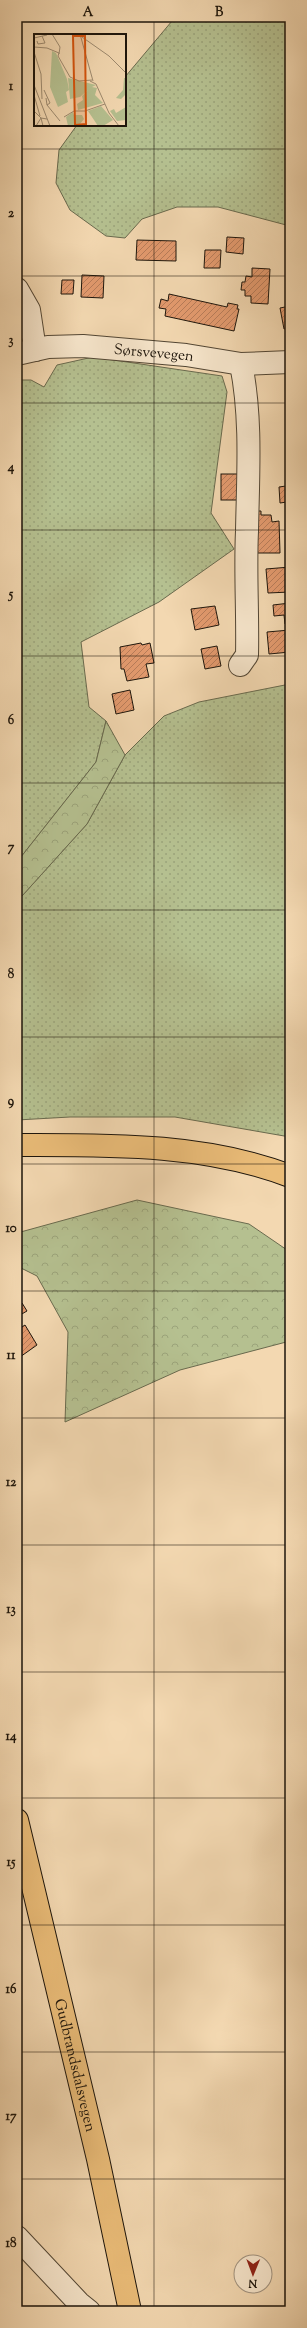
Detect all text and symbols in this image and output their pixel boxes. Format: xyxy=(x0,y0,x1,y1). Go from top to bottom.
text: A xyxy=(83,4,94,22)
text: B xyxy=(215,4,224,22)
inset map xyxy=(34,34,126,126)
text: 1 xyxy=(9,78,14,96)
text: 2 xyxy=(8,205,15,223)
text: 3 xyxy=(8,332,14,350)
street label: Sørsvevegen xyxy=(113,340,196,368)
text: 4 xyxy=(7,459,15,477)
text: 5 xyxy=(8,586,14,604)
text: 6 xyxy=(8,712,15,730)
text: 7 xyxy=(8,839,15,857)
text: 8 xyxy=(8,966,15,984)
text: 9 xyxy=(8,1093,15,1111)
text: 10 xyxy=(5,1220,17,1238)
text: 11 xyxy=(7,1347,16,1365)
text: 12 xyxy=(6,1474,17,1492)
text: 13 xyxy=(6,1601,16,1619)
text: 14 xyxy=(6,1728,17,1746)
text: 15 xyxy=(7,1854,16,1872)
text: 16 xyxy=(6,1981,17,1999)
street label: Gudbrandsdalsvegen xyxy=(48,1997,100,2134)
text: 17 xyxy=(6,2108,17,2126)
text: 18 xyxy=(6,2235,17,2253)
north arrow xyxy=(233,2254,273,2294)
text: N xyxy=(248,2275,258,2291)

